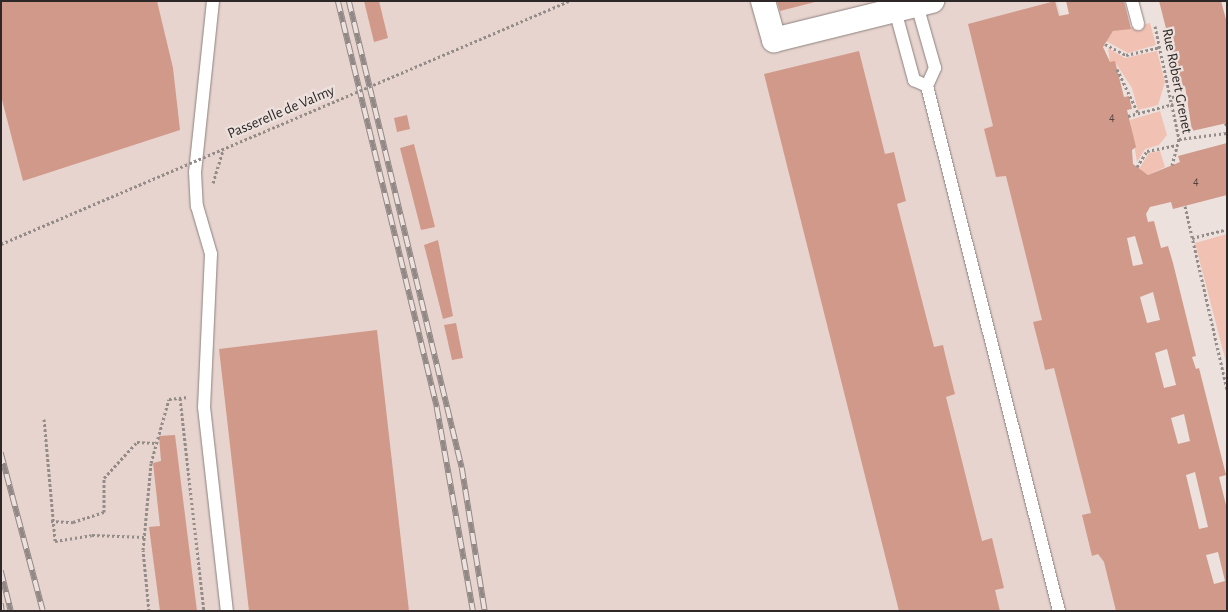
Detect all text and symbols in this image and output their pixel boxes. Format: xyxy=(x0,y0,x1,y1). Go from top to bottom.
street label: Rue Robert Grenet xyxy=(1158,27,1196,135)
street label: Passerelle de Valmy xyxy=(225,81,337,143)
house number: 4 xyxy=(1109,111,1115,125)
house number: 4 xyxy=(1193,175,1199,189)

